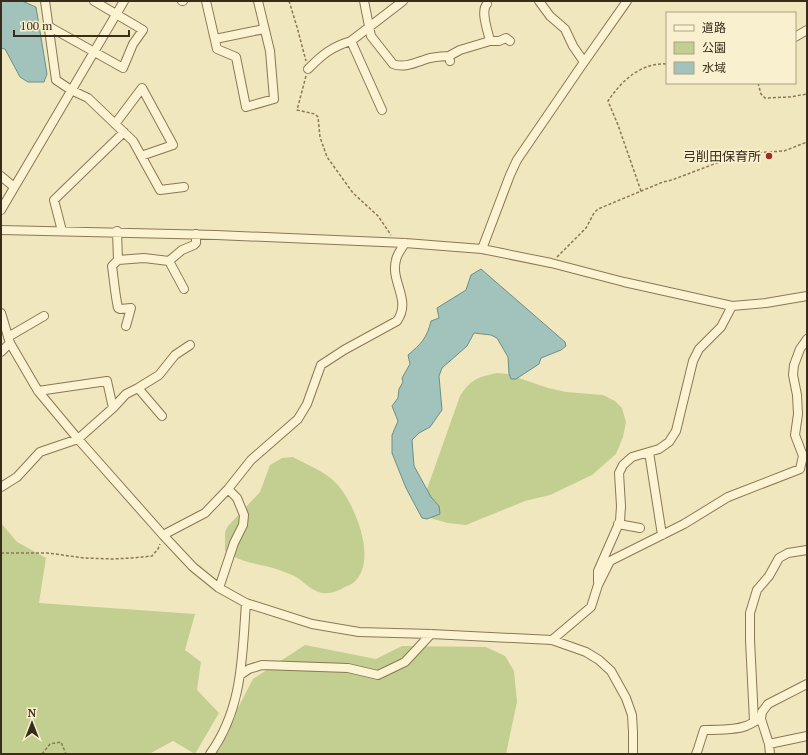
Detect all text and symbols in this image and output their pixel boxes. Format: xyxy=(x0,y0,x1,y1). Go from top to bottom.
scale bar xyxy=(14,12,129,38)
legend xyxy=(666,12,796,84)
text: 100 m xyxy=(20,18,53,33)
text: 道路 xyxy=(702,20,726,35)
text: 公園 xyxy=(702,40,726,55)
text: 水域 xyxy=(702,60,726,75)
place label: 弓削田保育所 xyxy=(683,147,761,165)
marker: 弓削田保育所 xyxy=(764,151,774,161)
north arrow xyxy=(12,703,52,743)
text: N xyxy=(28,706,37,720)

